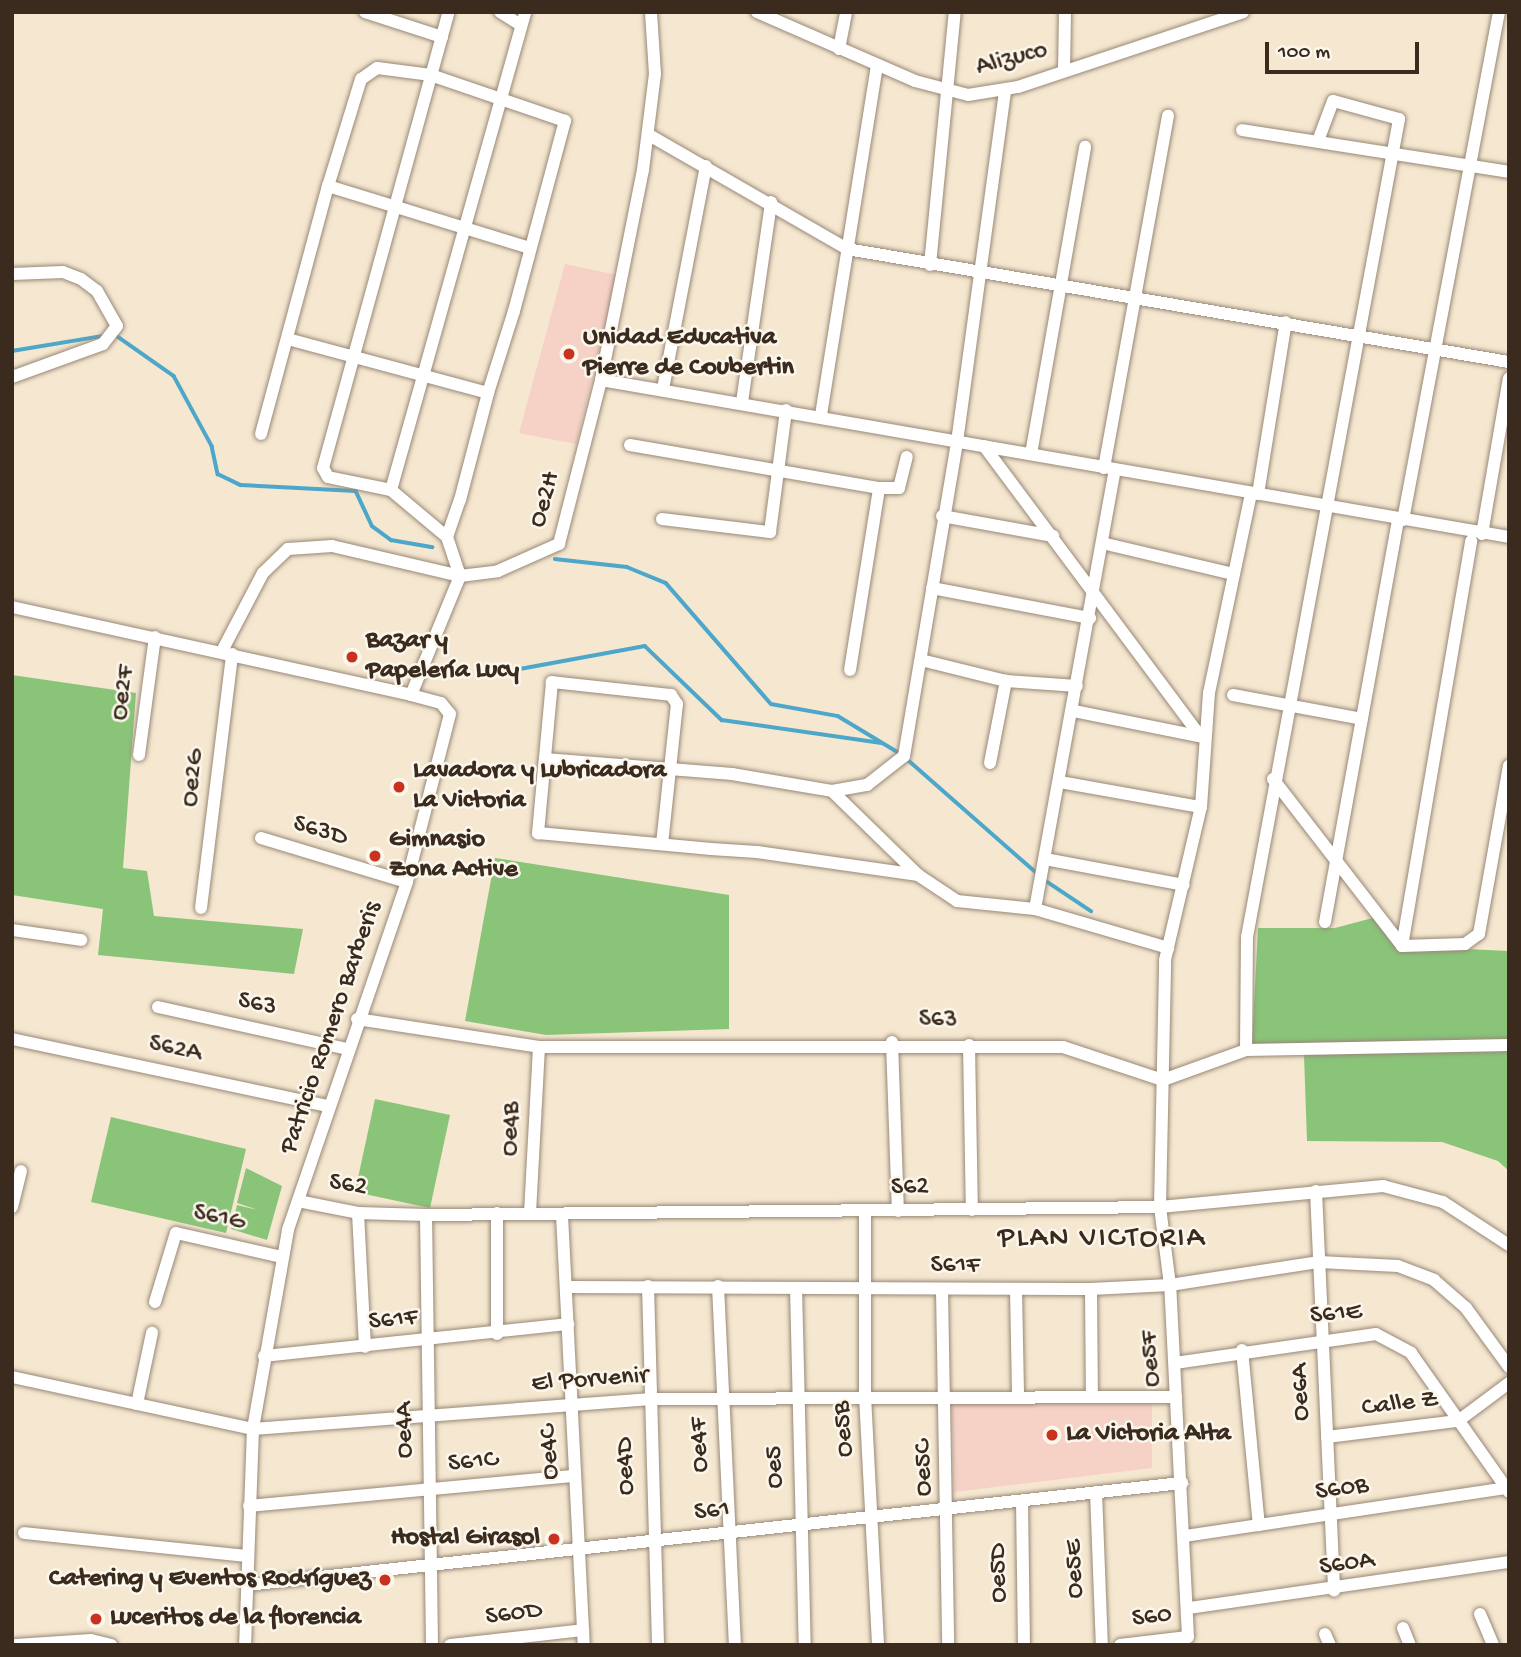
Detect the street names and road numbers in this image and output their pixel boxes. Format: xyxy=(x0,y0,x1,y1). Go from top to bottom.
street label: Alizuco xyxy=(973,36,1051,84)
street label: Oe2H xyxy=(523,468,569,532)
street label: Oe2F xyxy=(105,664,143,722)
street label: Oe2G xyxy=(175,747,213,809)
street label: S63D xyxy=(289,809,351,855)
street label: Patricio Romero Barberis xyxy=(274,898,390,1158)
street label: S63 xyxy=(235,986,279,1024)
street label: S63 xyxy=(918,1005,958,1037)
street label: S62A xyxy=(146,1029,204,1071)
street label: Oe4B xyxy=(495,1101,529,1157)
street label: S62 xyxy=(327,1168,369,1204)
street label: S62 xyxy=(891,1172,929,1204)
street label: S61G xyxy=(190,1198,248,1240)
street label: S61F xyxy=(930,1251,980,1283)
street label: S61E xyxy=(1309,1297,1363,1333)
street label: S61F xyxy=(367,1303,419,1339)
street label: Oe5F xyxy=(1135,1330,1169,1388)
street label: El Porvenir xyxy=(530,1361,650,1401)
street label: Oe6A xyxy=(1285,1363,1319,1421)
street label: Calle Z xyxy=(1360,1385,1440,1425)
street label: Oe5B xyxy=(827,1400,863,1458)
street label: Oe4A xyxy=(390,1401,422,1459)
street label: Oe4F xyxy=(684,1417,718,1473)
street label: Oe4C xyxy=(534,1423,568,1481)
street label: Oe4D xyxy=(610,1436,644,1496)
street label: Oe5C xyxy=(909,1439,941,1497)
street label: S61C xyxy=(447,1445,499,1481)
street label: Oe5 xyxy=(760,1445,792,1489)
street label: S60B xyxy=(1313,1471,1371,1509)
street label: S61 xyxy=(693,1495,731,1529)
street label: Oe5E xyxy=(1059,1539,1093,1599)
street label: Oe5D xyxy=(984,1543,1016,1603)
street label: S60A xyxy=(1317,1546,1377,1584)
street label: S60D xyxy=(484,1596,544,1634)
street label: S60 xyxy=(1130,1600,1174,1636)

